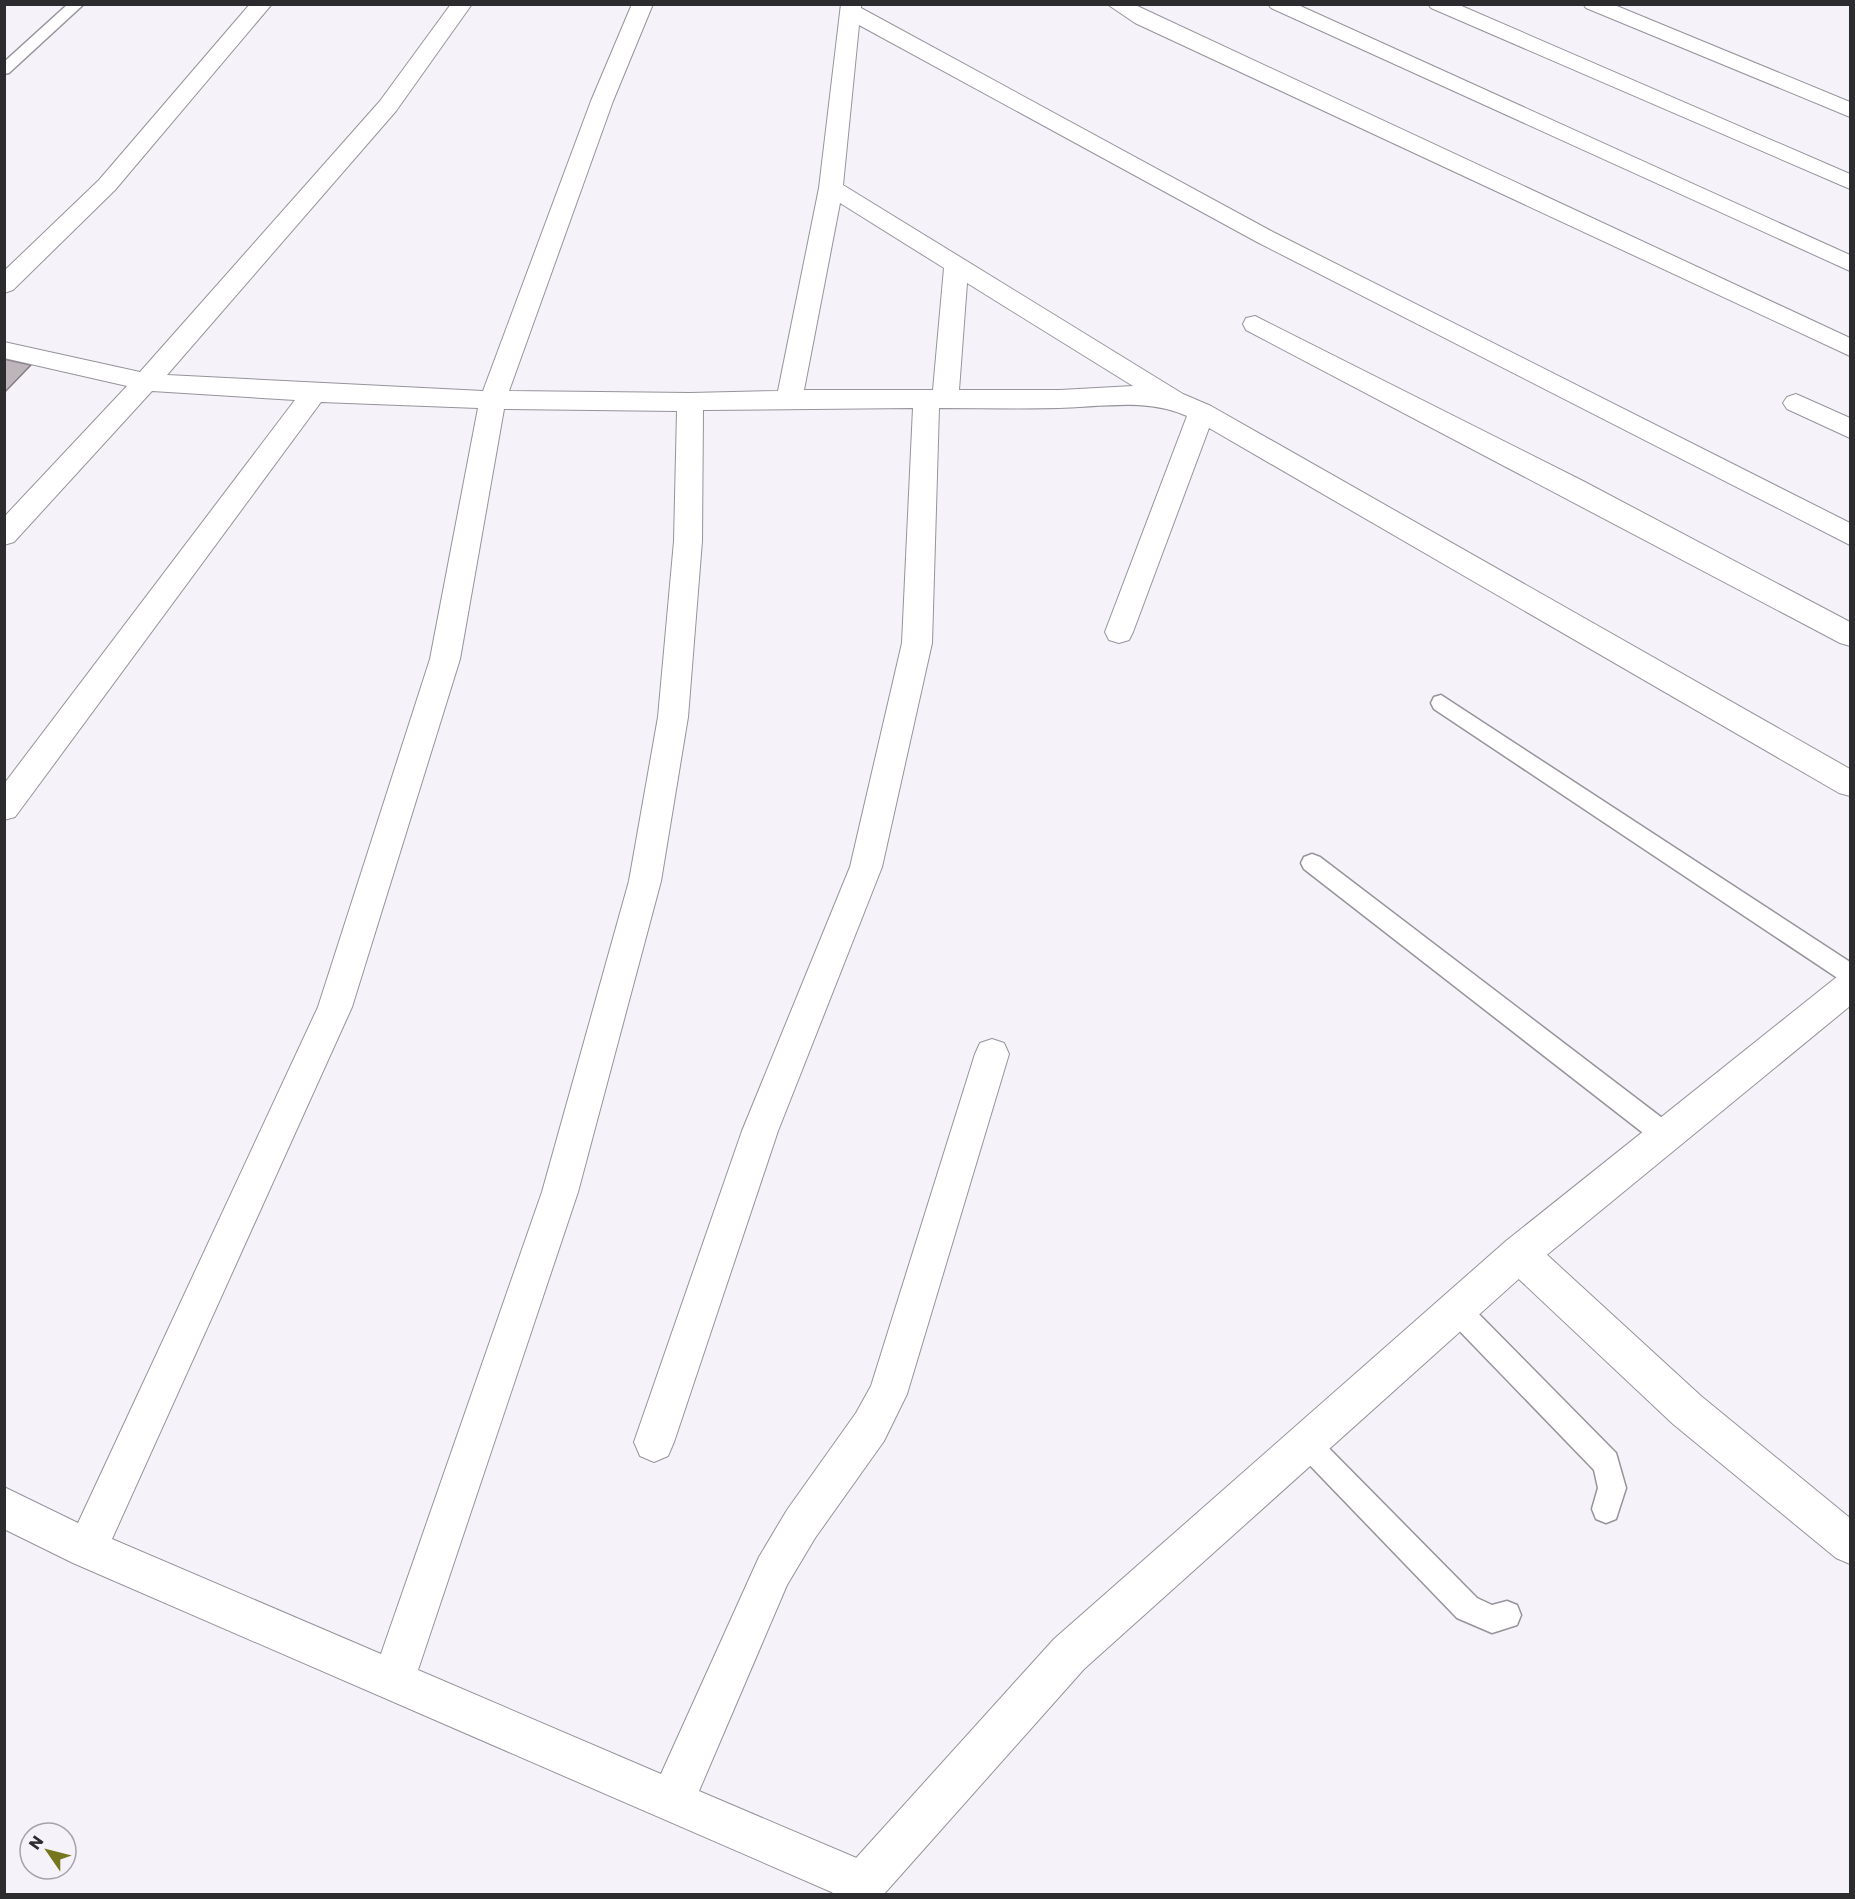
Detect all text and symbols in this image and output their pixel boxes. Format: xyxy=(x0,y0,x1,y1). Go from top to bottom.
north arrow xyxy=(18,1821,78,1881)
text: N xyxy=(23,1831,49,1854)

